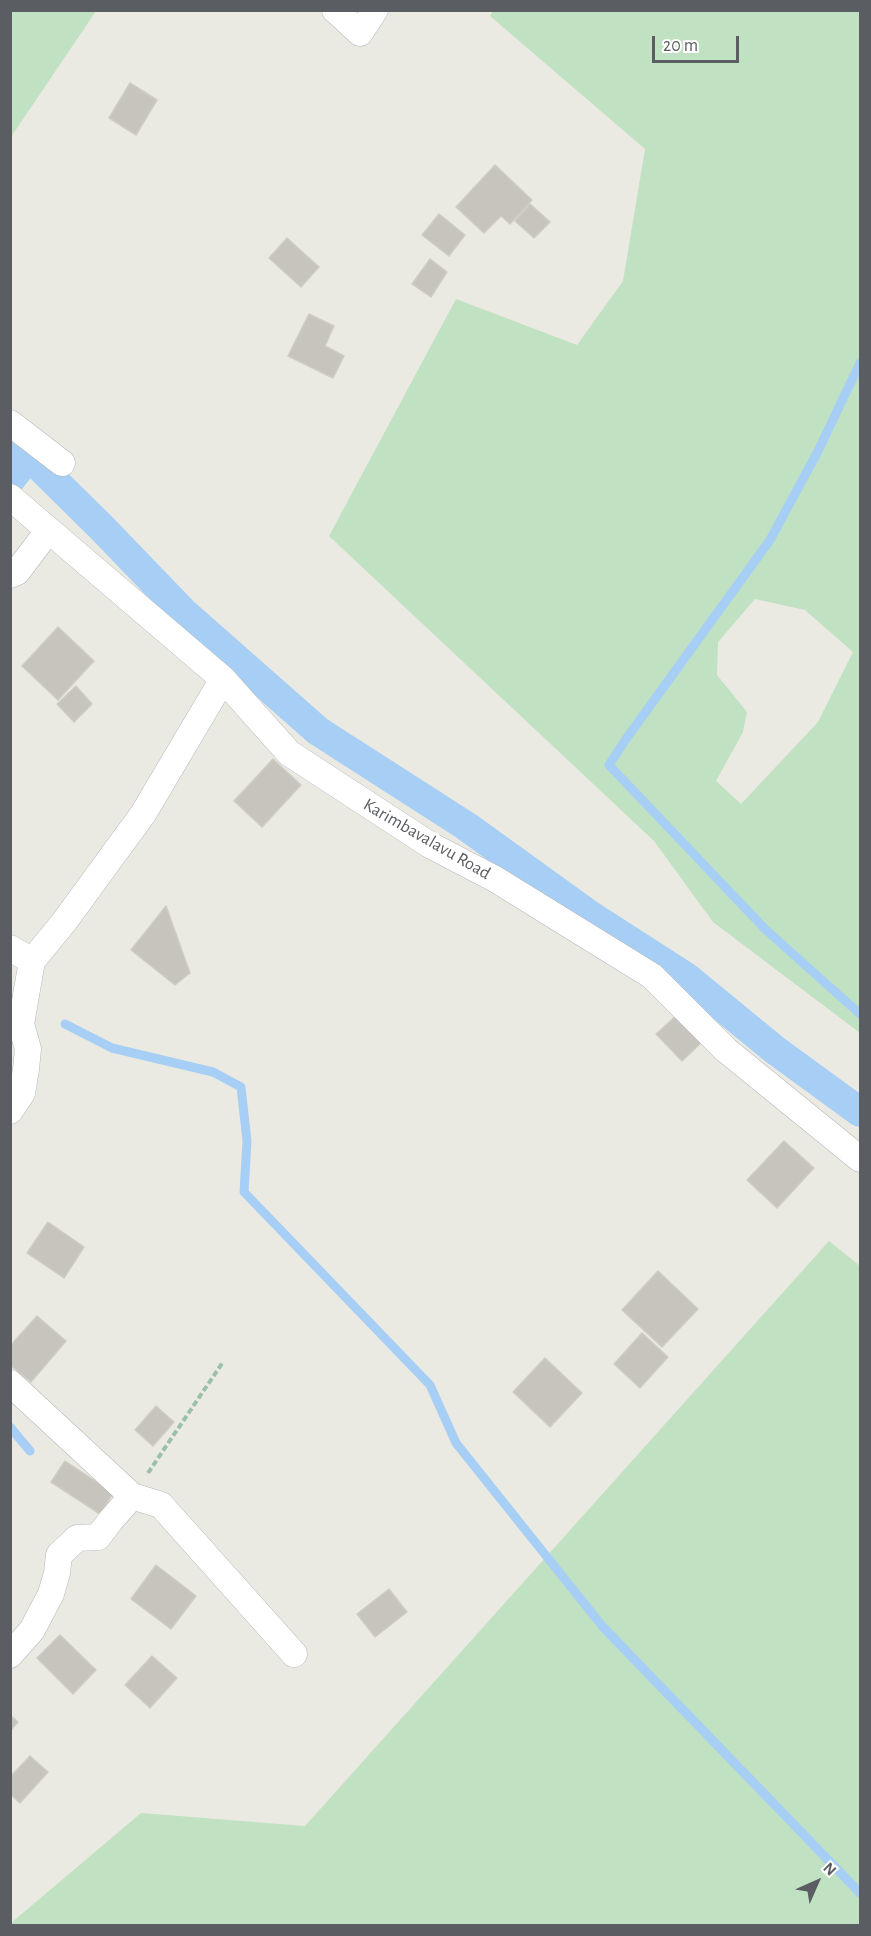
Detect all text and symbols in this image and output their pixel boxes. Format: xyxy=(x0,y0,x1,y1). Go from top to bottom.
scale bar xyxy=(655,24,742,62)
text: 20 m xyxy=(663,37,698,55)
street label: Karimbavalavu Road xyxy=(359,794,495,884)
north arrow xyxy=(787,1852,847,1912)
text: N xyxy=(820,1860,839,1879)

